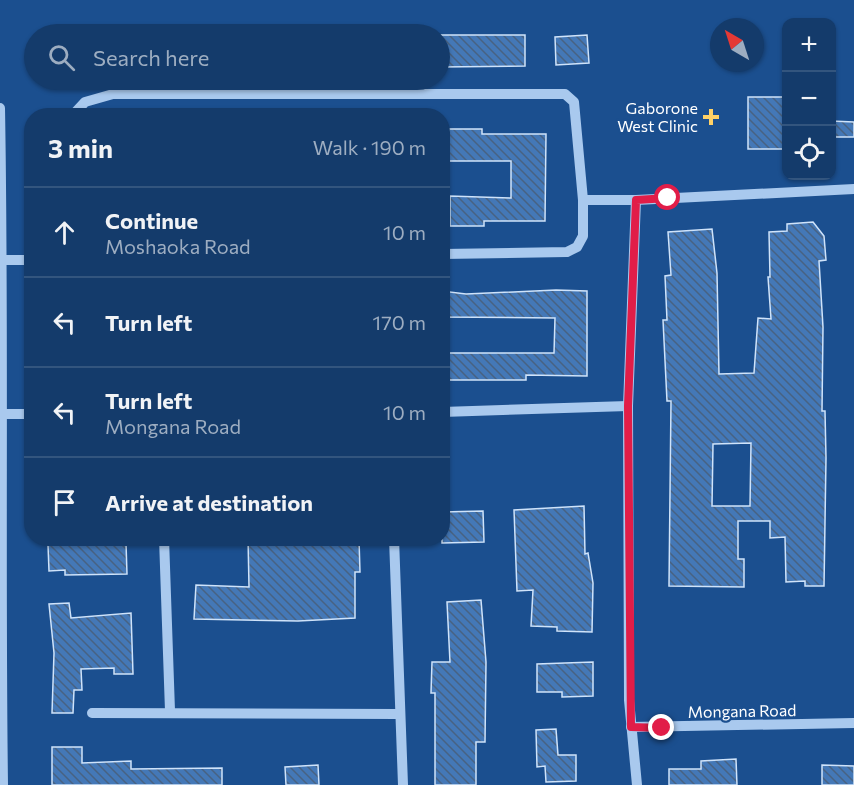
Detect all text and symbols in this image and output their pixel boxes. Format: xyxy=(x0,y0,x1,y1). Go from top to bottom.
north arrow xyxy=(710,18,764,72)
map controls xyxy=(782,18,836,180)
button: + xyxy=(782,18,836,72)
search box xyxy=(24,24,450,90)
icon: search xyxy=(45,41,78,74)
text: Search here xyxy=(93,44,209,71)
button: − xyxy=(782,72,836,126)
place label: Gaborone West Clinic xyxy=(617,98,698,135)
marker: Gaborone West Clinic xyxy=(702,108,720,126)
button: locate xyxy=(782,126,836,180)
text: 3 min xyxy=(48,132,113,163)
text: Walk · 190 m xyxy=(313,135,426,159)
route start xyxy=(654,184,680,210)
text: Continue xyxy=(105,207,198,234)
icon: ahead xyxy=(48,216,81,249)
text: 10 m xyxy=(383,220,426,244)
text: Moshaoka Road xyxy=(105,234,251,258)
icon: left xyxy=(48,306,81,339)
text: Turn left xyxy=(105,309,192,336)
text: 170 m xyxy=(373,310,426,334)
text: Turn left xyxy=(105,387,192,414)
icon: left xyxy=(48,396,81,429)
text: 10 m xyxy=(383,400,426,424)
text: Mongana Road xyxy=(105,414,241,438)
icon: arrive xyxy=(48,486,81,519)
text: Arrive at destination xyxy=(105,489,313,516)
street label: Mongana Road xyxy=(687,700,797,721)
route end xyxy=(648,714,674,740)

